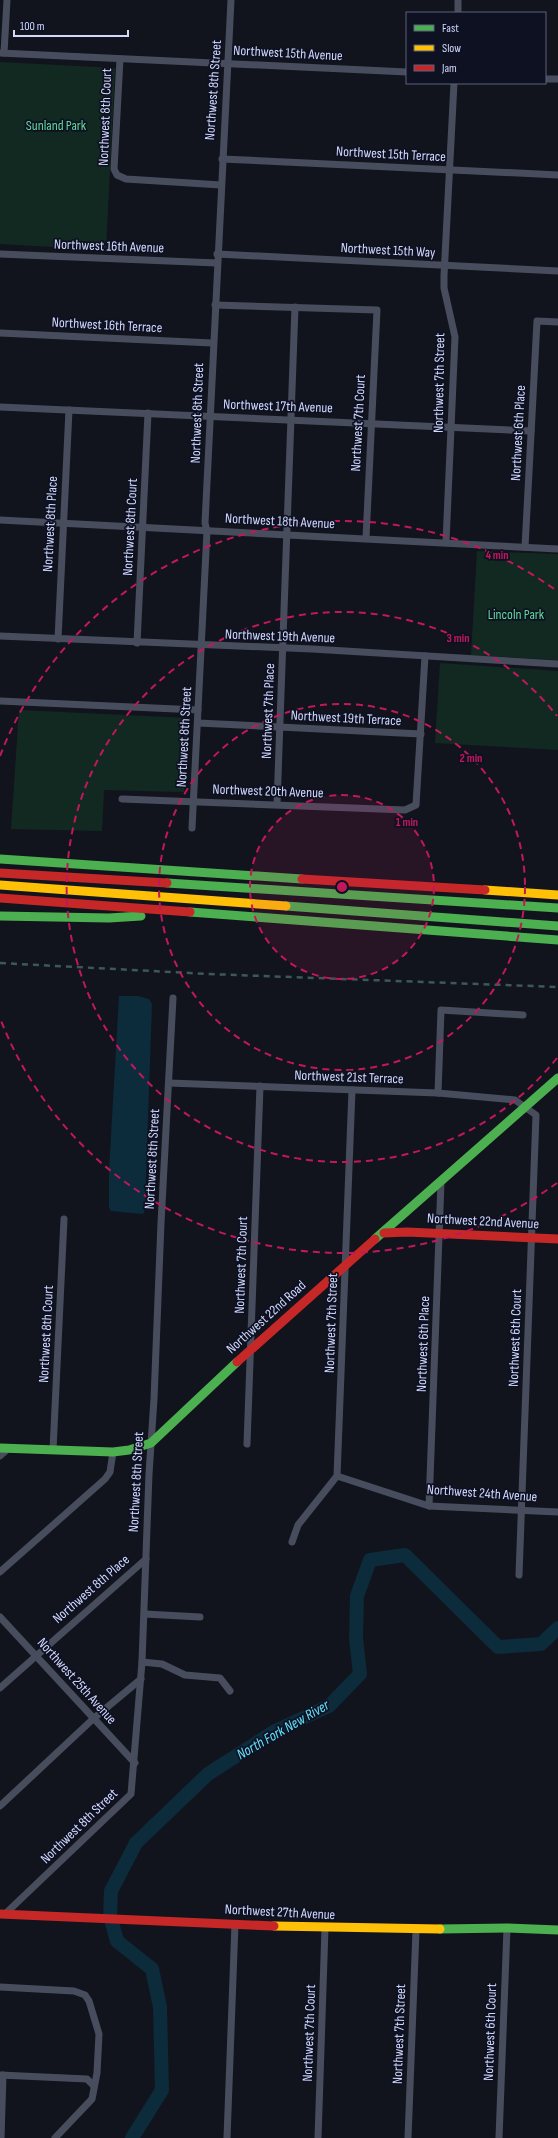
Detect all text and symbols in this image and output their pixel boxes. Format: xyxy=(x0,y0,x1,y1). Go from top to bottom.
scale bar xyxy=(14,12,128,38)
legend xyxy=(406,12,546,84)
text: 100 m xyxy=(20,19,45,34)
text: Fast xyxy=(442,21,459,36)
street label: Northwest 8th Street xyxy=(201,39,225,141)
text: Slow xyxy=(442,41,461,56)
street label: Northwest 15th Avenue xyxy=(233,42,343,64)
text: Jam xyxy=(441,61,457,76)
street label: Northwest 8th Court xyxy=(95,68,115,166)
park label: Sunland Park xyxy=(26,117,87,134)
street label: Northwest 15th Terrace xyxy=(336,143,446,165)
street label: Northwest 16th Avenue xyxy=(54,236,164,256)
street label: Northwest 15th Way xyxy=(340,239,436,261)
street label: Northwest 16th Terrace xyxy=(51,314,163,336)
street label: Northwest 7th Street xyxy=(430,333,448,433)
street label: Northwest 8th Street xyxy=(187,362,207,464)
street label: Northwest 7th Court xyxy=(347,374,369,472)
street label: Northwest 6th Place xyxy=(507,385,529,481)
street label: Northwest 17th Avenue xyxy=(223,396,333,416)
street label: Northwest 8th Place xyxy=(39,476,61,572)
street label: Northwest 8th Court xyxy=(119,478,141,576)
street label: Northwest 18th Avenue xyxy=(225,510,335,532)
text: 4 min xyxy=(485,548,509,563)
park label: Lincoln Park xyxy=(488,606,545,623)
street label: Northwest 19th Avenue xyxy=(225,626,335,646)
text: 3 min xyxy=(447,631,469,646)
street label: Northwest 7th Place xyxy=(258,663,278,759)
street label: Northwest 8th Street xyxy=(173,686,195,788)
street label: Northwest 19th Terrace xyxy=(290,707,402,729)
text: 2 min xyxy=(460,751,482,766)
street label: Northwest 20th Avenue xyxy=(212,781,324,801)
text: 1 min xyxy=(396,815,418,830)
centre of rings xyxy=(335,880,349,894)
street label: Northwest 21st Terrace xyxy=(294,1067,404,1087)
street label: Northwest 8th Street xyxy=(141,1108,163,1210)
street label: Northwest 22nd Avenue xyxy=(427,1210,539,1232)
street label: Northwest 7th Court xyxy=(231,1216,251,1314)
street label: Northwest 7th Street xyxy=(321,1273,341,1373)
street label: Northwest 22nd Road xyxy=(223,1277,309,1357)
street label: Northwest 8th Court xyxy=(35,1285,57,1383)
street label: Northwest 6th Court xyxy=(505,1289,525,1387)
street label: Northwest 6th Place xyxy=(413,1296,433,1392)
street label: Northwest 8th Street xyxy=(125,1431,147,1533)
street label: Northwest 24th Avenue xyxy=(426,1481,538,1505)
street label: Northwest 8th Place xyxy=(49,1551,133,1627)
street label: Northwest 25th Avenue xyxy=(34,1634,120,1728)
water label: North Fork New River xyxy=(233,1695,333,1764)
street label: Northwest 8th Street xyxy=(37,1785,121,1867)
street label: Northwest 27th Avenue xyxy=(224,1901,336,1923)
street label: Northwest 6th Court xyxy=(480,1983,500,2081)
street label: Northwest 7th Court xyxy=(299,1984,319,2082)
street label: Northwest 7th Street xyxy=(389,1984,409,2084)

